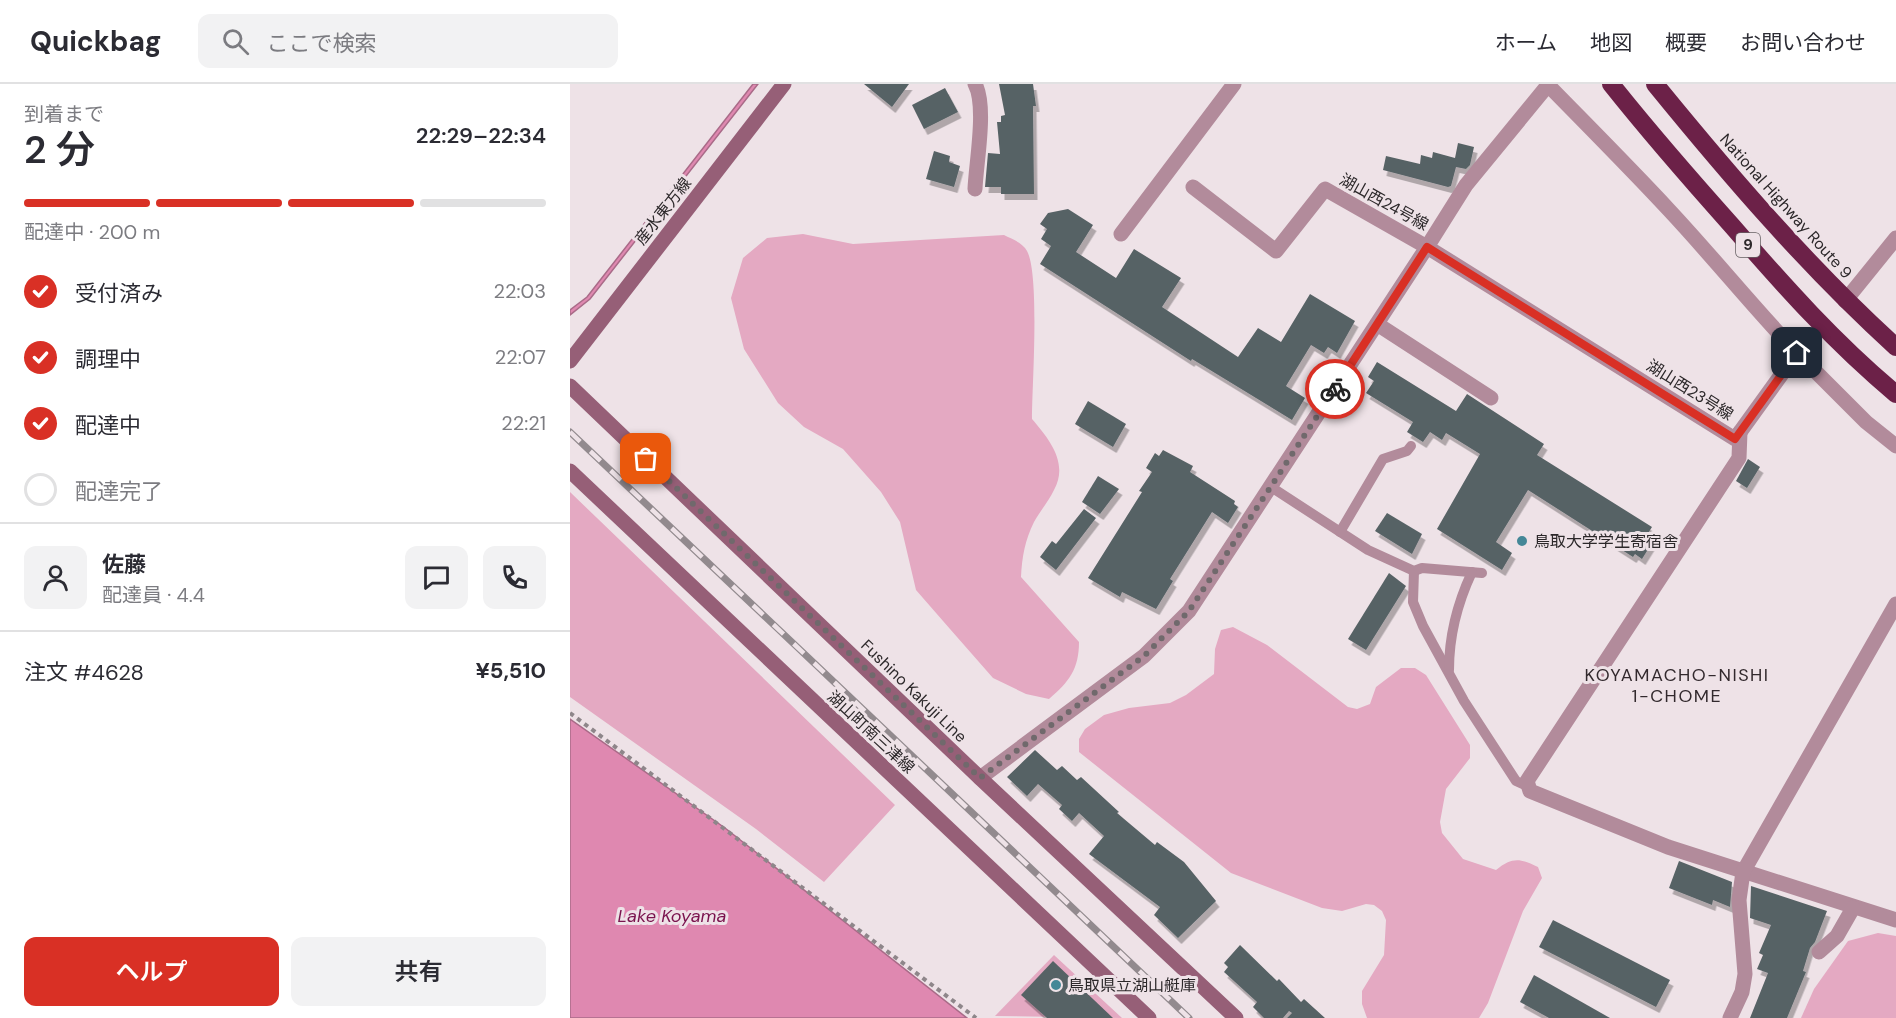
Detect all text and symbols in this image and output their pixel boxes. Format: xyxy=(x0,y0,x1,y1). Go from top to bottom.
search box xyxy=(198,14,618,68)
text: Quickbag xyxy=(30,23,162,60)
icon: search xyxy=(219,25,252,58)
text: ここで検索 xyxy=(267,29,377,58)
text: ホーム xyxy=(1495,29,1557,57)
text: 地図 xyxy=(1590,29,1632,57)
text: 概要 xyxy=(1665,29,1707,57)
text: お問い合わせ xyxy=(1740,29,1866,57)
text: 到着まで xyxy=(24,101,104,127)
text: 22:29–22:34 xyxy=(416,121,546,150)
text: 2 分 xyxy=(24,124,95,175)
street label: National Highway Route 9 xyxy=(1716,130,1856,282)
street label: 湖山西24号線 xyxy=(1336,169,1432,235)
street label: 産水東方線 xyxy=(630,173,696,249)
text: 配達中 · 200 m xyxy=(24,219,160,245)
road number: 9 xyxy=(1736,233,1760,257)
icon: check xyxy=(24,275,57,308)
text: 22:03 xyxy=(493,278,546,304)
text: 受付済み xyxy=(75,279,163,308)
pin xyxy=(1771,327,1822,378)
icon: home xyxy=(1780,336,1813,369)
icon: check xyxy=(24,341,57,374)
text: 22:07 xyxy=(495,344,546,370)
text: 調理中 xyxy=(75,345,141,374)
street label: 湖山西23号線 xyxy=(1643,355,1737,425)
courier xyxy=(1305,359,1365,419)
icon: bike xyxy=(1319,373,1352,406)
icon: check xyxy=(24,407,57,440)
text: 22:21 xyxy=(501,410,546,436)
text: 配達中 xyxy=(75,411,141,440)
pin xyxy=(620,433,671,484)
icon: bag xyxy=(629,442,662,475)
text: 配達完了 xyxy=(75,477,163,506)
place label: 鳥取大学学生寄宿舎 xyxy=(1534,531,1678,552)
marker: 鳥取大学学生寄宿舎 xyxy=(1515,534,1529,548)
button: person xyxy=(24,546,87,609)
button: chat xyxy=(405,546,468,609)
button: phone xyxy=(483,546,546,609)
text: 佐藤 xyxy=(102,550,146,579)
text: 配達員 · 4.4 xyxy=(102,582,205,608)
street label: Fushino Kakuji Line xyxy=(857,635,971,747)
text: ¥5,510 xyxy=(475,656,546,685)
text: 注文 #4628 xyxy=(24,658,144,687)
district label: KOYAMACHO-NISHI 1-CHOME xyxy=(1584,663,1770,708)
street label: 湖山町南三津線 xyxy=(823,686,919,778)
water label: Lake Koyama xyxy=(618,904,726,928)
button: ヘルプ xyxy=(24,937,279,1006)
button: 共有 xyxy=(291,937,546,1006)
place label: 鳥取県立湖山艇庫 xyxy=(1068,975,1196,996)
marker: 鳥取県立湖山艇庫 xyxy=(1049,978,1063,992)

